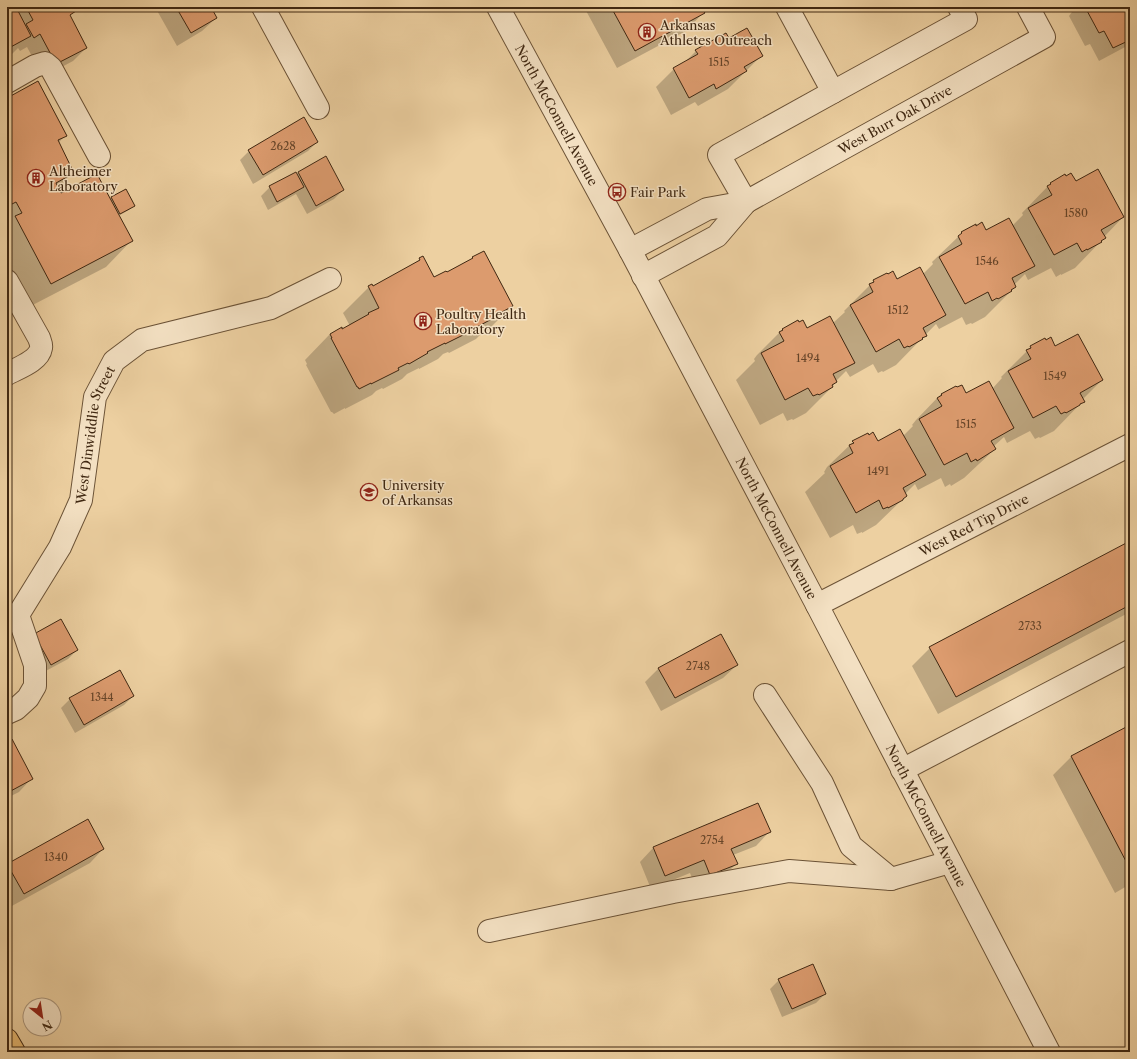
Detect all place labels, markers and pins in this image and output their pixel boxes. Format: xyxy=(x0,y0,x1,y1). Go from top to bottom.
place label: Arkansas Athletes Outreach xyxy=(659,17,772,48)
building icon: Arkansas Athletes Outreach xyxy=(637,22,657,42)
place label: Altheimer Laboratory xyxy=(48,163,118,194)
building icon: Altheimer Laboratory xyxy=(26,168,46,188)
bus stop icon: Fair Park xyxy=(607,182,627,202)
place label: Fair Park xyxy=(630,184,686,200)
place label: Poultry Health Laboratory xyxy=(436,306,526,337)
building icon: Poultry Health Laboratory xyxy=(413,311,433,331)
place label: University of Arkansas xyxy=(382,477,453,508)
school or university icon: University of Arkansas xyxy=(359,482,379,502)

